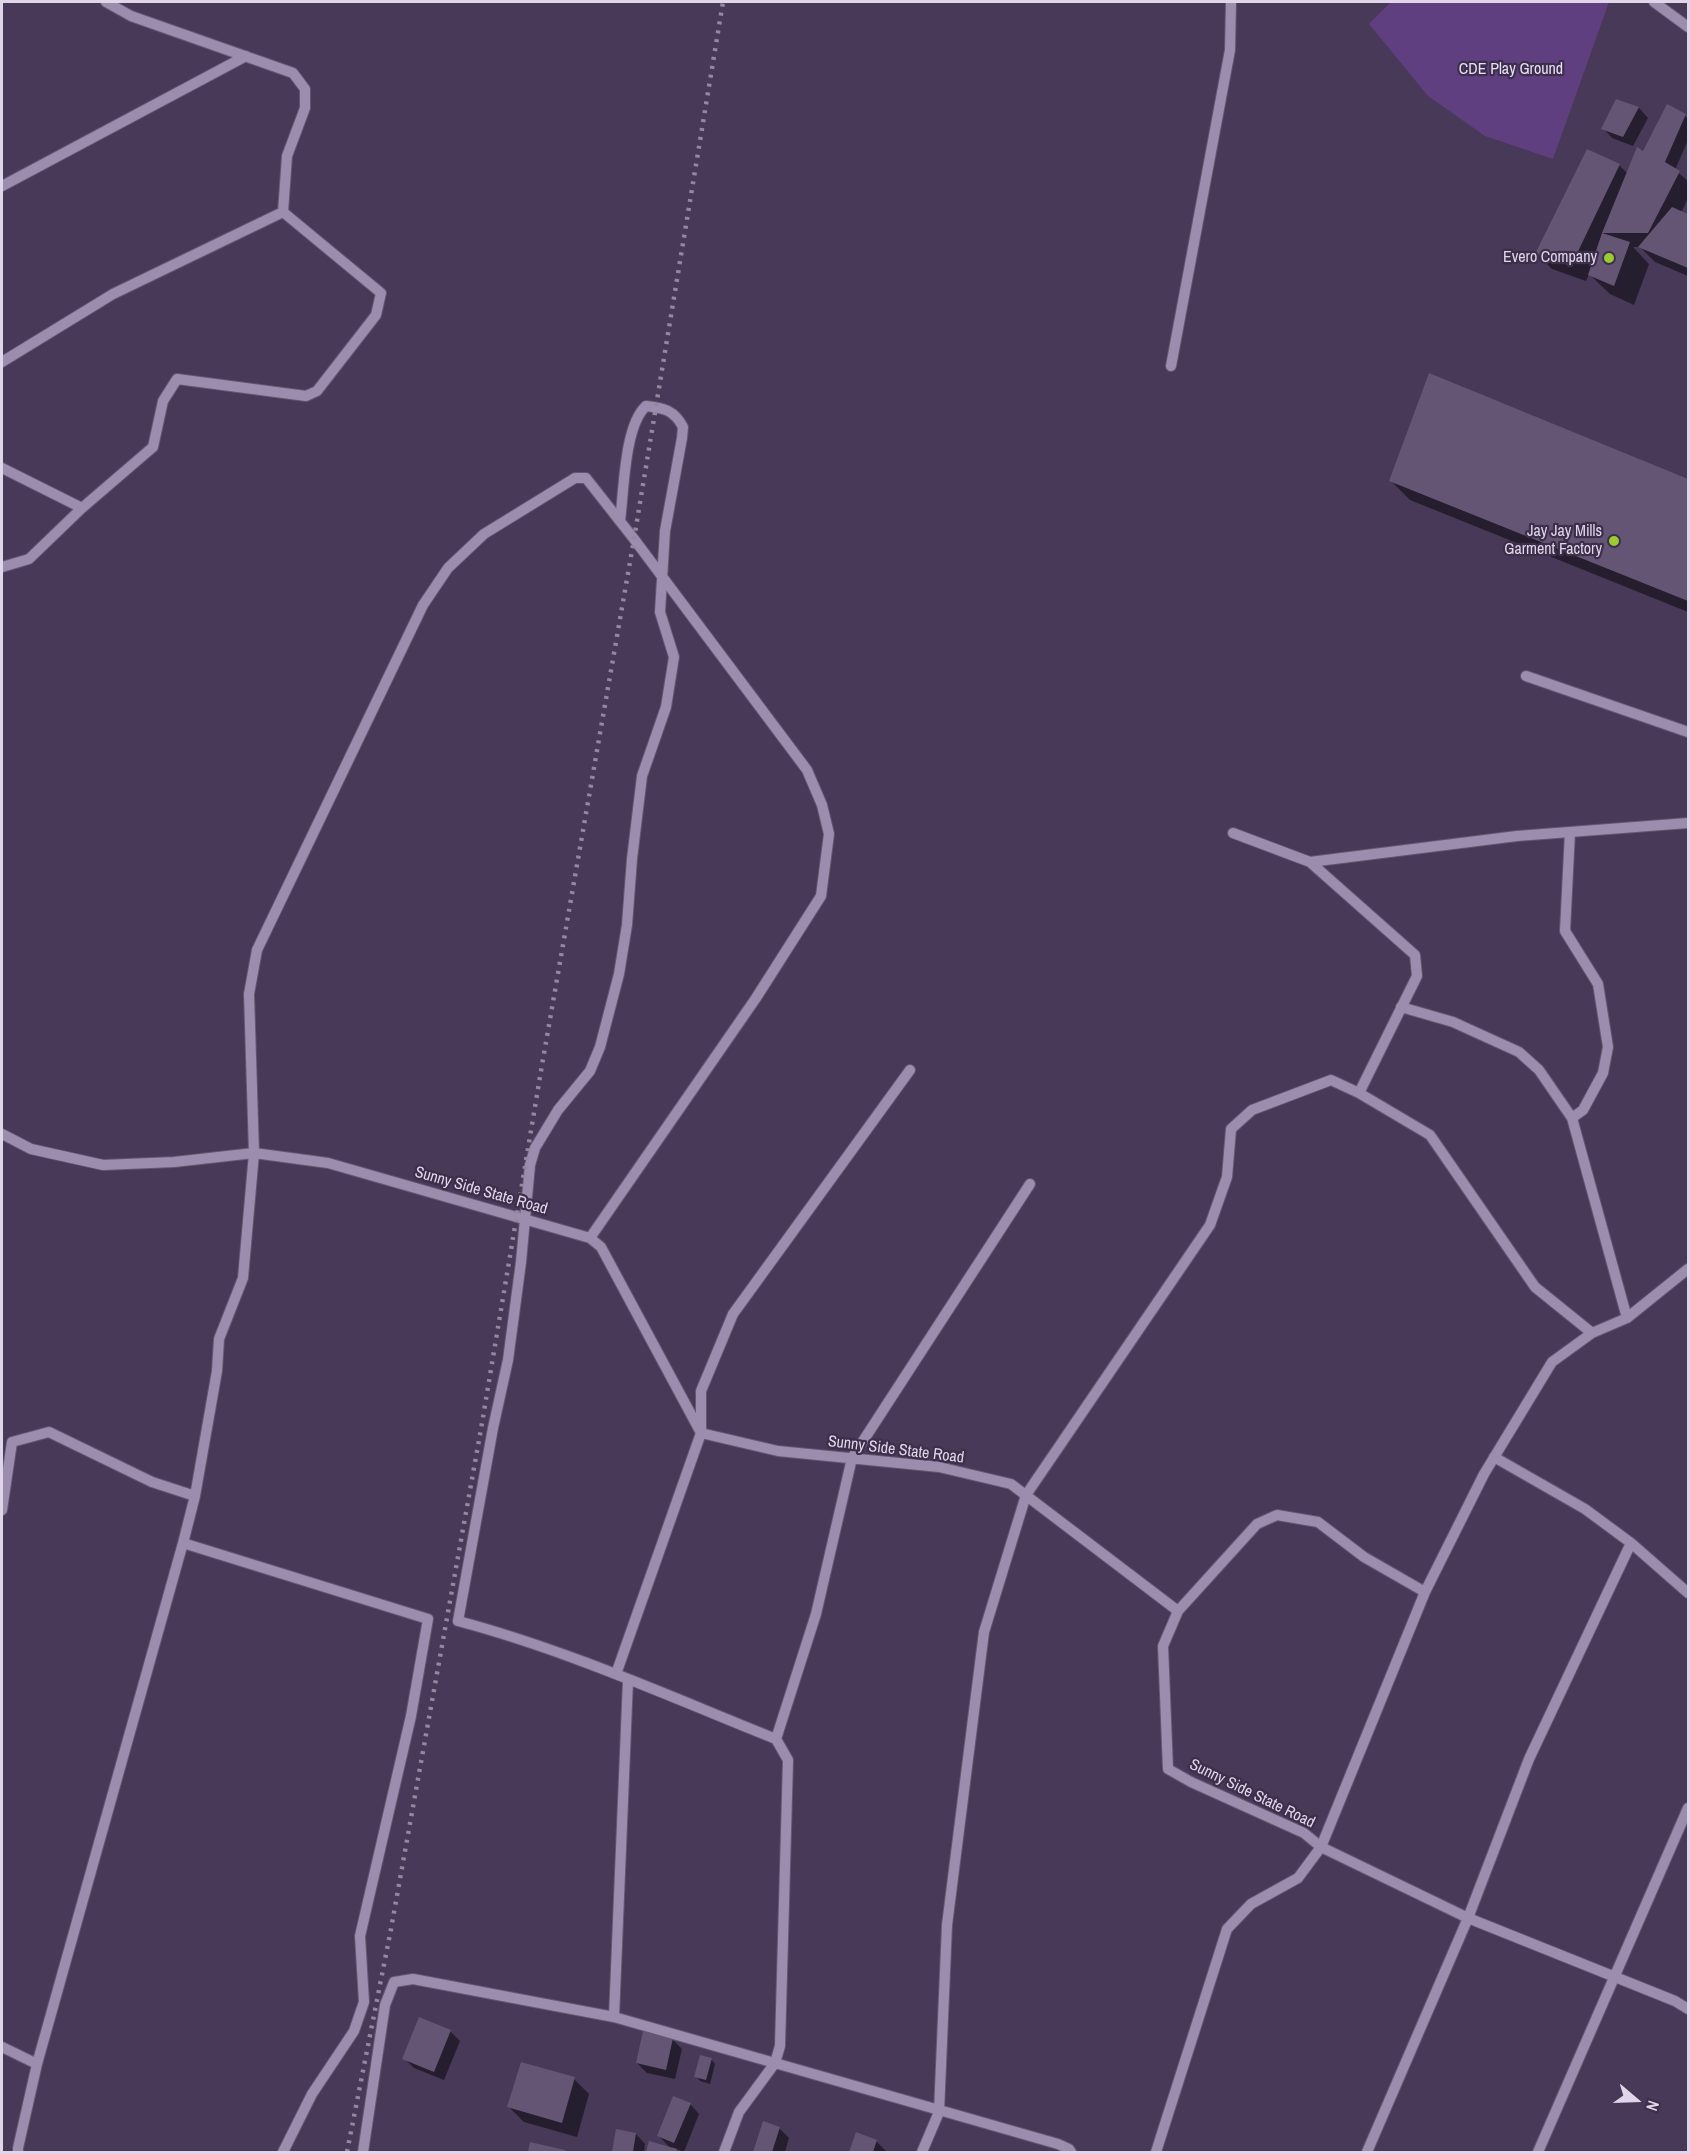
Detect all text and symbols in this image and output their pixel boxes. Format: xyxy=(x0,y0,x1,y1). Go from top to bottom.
park label: CDE Play Ground xyxy=(1459,60,1563,80)
place label: Evero Company xyxy=(1503,248,1597,268)
marker: Evero Company xyxy=(1602,251,1616,265)
place label: Jay Jay Mills Garment Factory xyxy=(1504,522,1602,560)
marker: Jay Jay Mills Garment Factory xyxy=(1607,534,1621,548)
street label: Sunny Side State Road xyxy=(412,1163,550,1219)
street label: Sunny Side State Road xyxy=(827,1432,965,1468)
street label: Sunny Side State Road xyxy=(1186,1755,1318,1833)
north arrow xyxy=(1606,2070,1666,2130)
text: N xyxy=(1641,2098,1665,2114)

